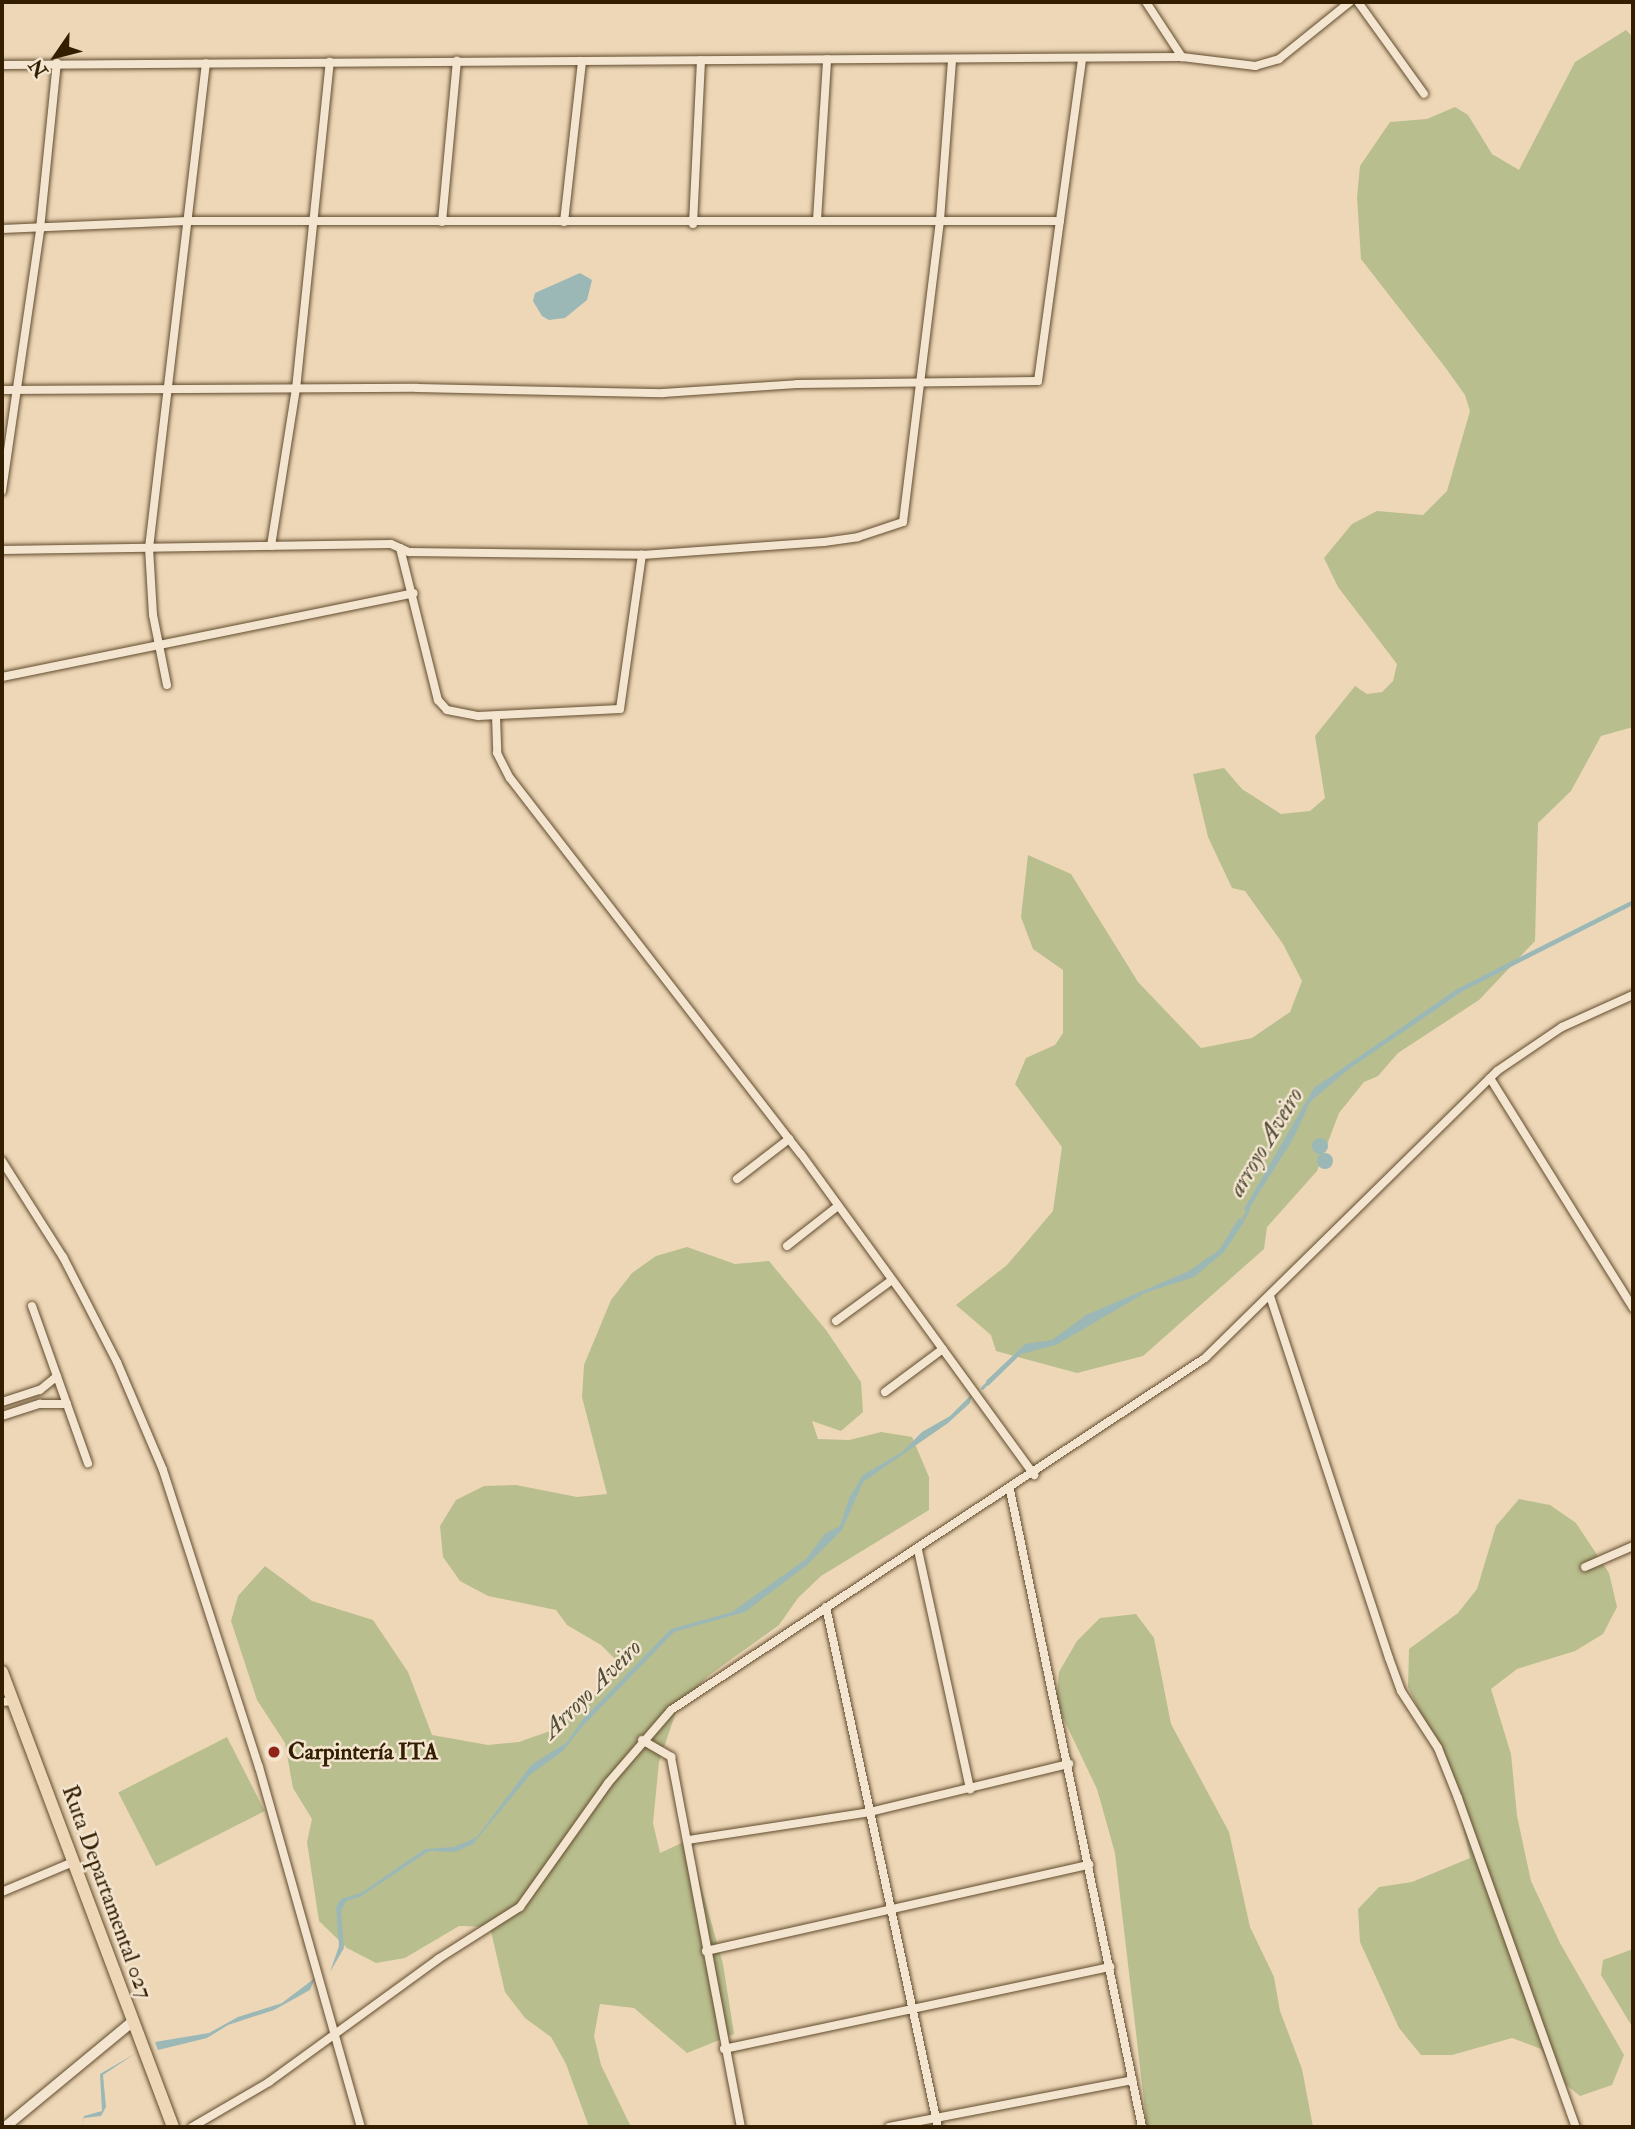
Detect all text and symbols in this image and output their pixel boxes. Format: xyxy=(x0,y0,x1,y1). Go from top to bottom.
north arrow xyxy=(21,21,91,91)
text: N xyxy=(24,54,54,82)
water label: arroyo Aveiro xyxy=(1222,1083,1310,1201)
water label: Arroyo Aveiro xyxy=(536,1633,648,1745)
place label: Carpintería ITA xyxy=(288,1738,438,1766)
marker: Carpintería ITA xyxy=(266,1744,282,1760)
street label: Ruta Departamental 027 xyxy=(55,1781,159,2003)

